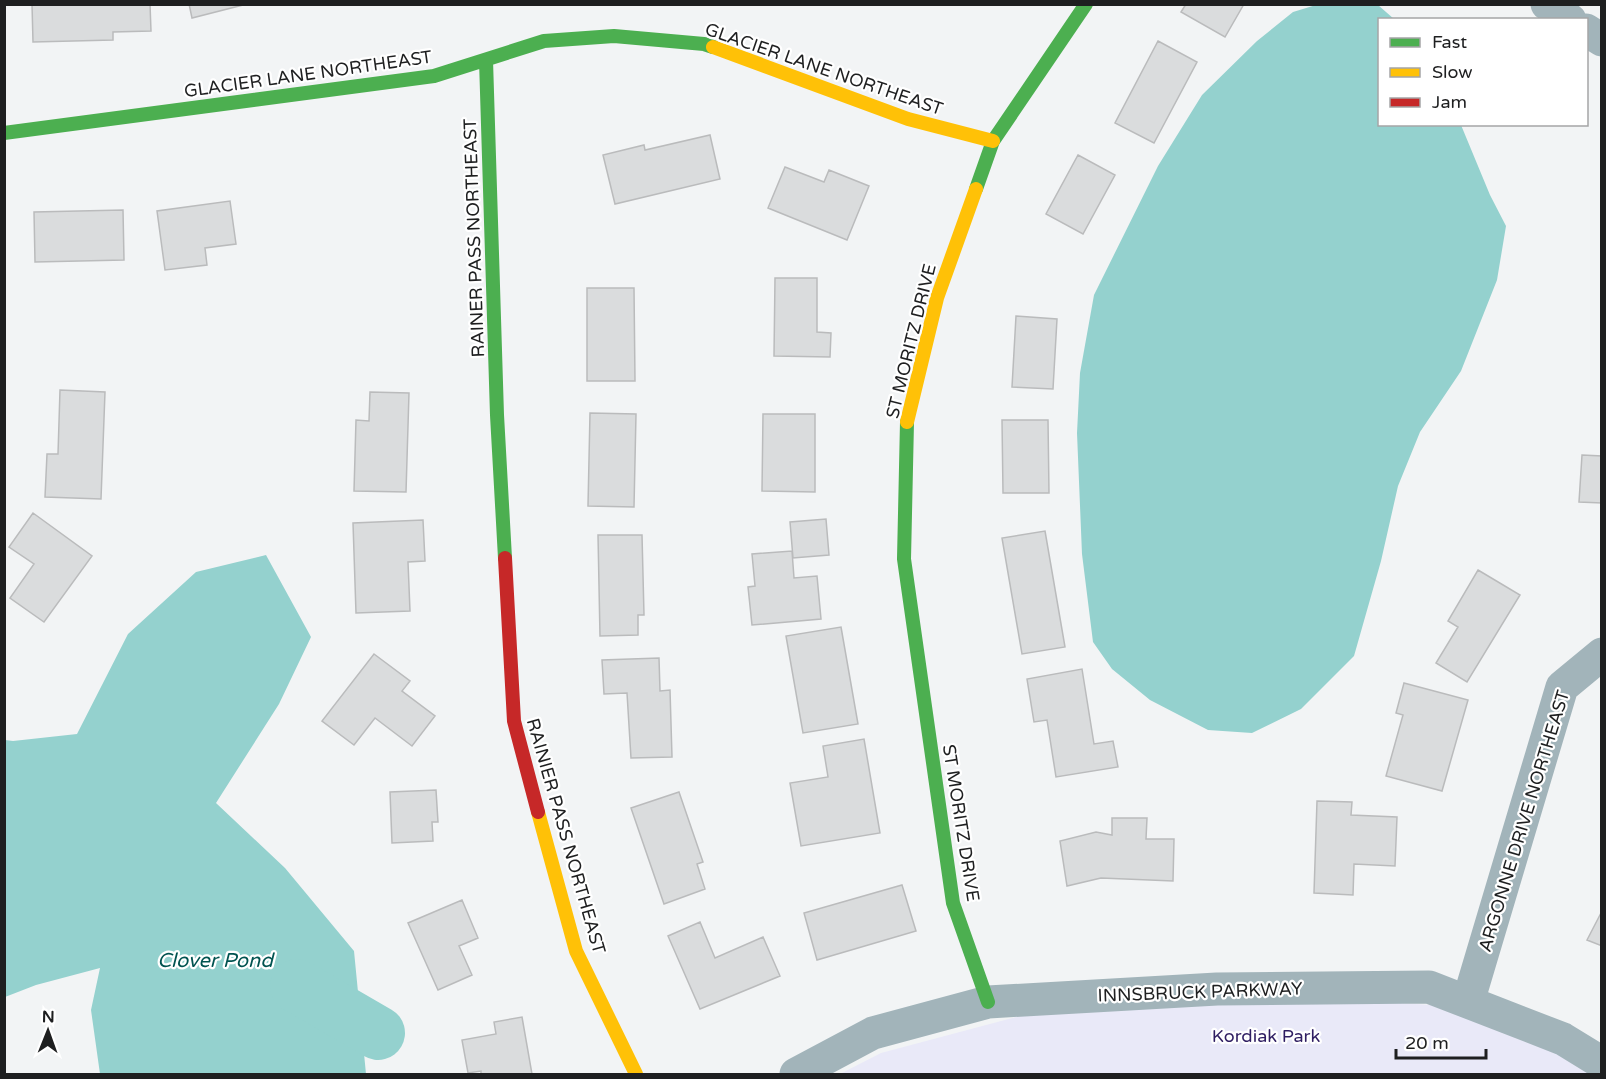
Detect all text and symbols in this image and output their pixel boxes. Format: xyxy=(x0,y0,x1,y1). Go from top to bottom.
street label: GLACIER LANE NORTHEAST xyxy=(702,18,946,120)
legend xyxy=(1378,18,1588,126)
text: Fast xyxy=(1432,31,1467,53)
street label: GLACIER LANE NORTHEAST xyxy=(183,46,433,102)
text: Slow xyxy=(1432,61,1473,83)
text: Jam xyxy=(1432,91,1467,113)
street label: RAINER PASS NORTHEAST xyxy=(459,118,489,358)
street label: ST MORITZ DRIVE xyxy=(881,261,941,421)
street label: ARGONNE DRIVE NORTHEAST xyxy=(1474,687,1574,954)
street label: RAINIER PASS NORTHEAST xyxy=(522,716,610,956)
street label: ST MORITZ DRIVE xyxy=(938,743,984,903)
water label: Clover Pond xyxy=(157,949,275,973)
street label: INNSBRUCK PARKWAY xyxy=(1097,977,1303,1007)
north arrow xyxy=(18,1001,78,1061)
text: N xyxy=(42,1007,55,1027)
scale bar xyxy=(1396,1022,1486,1060)
park label: Kordiak Park xyxy=(1212,1025,1320,1047)
text: 20 m xyxy=(1405,1032,1449,1054)

